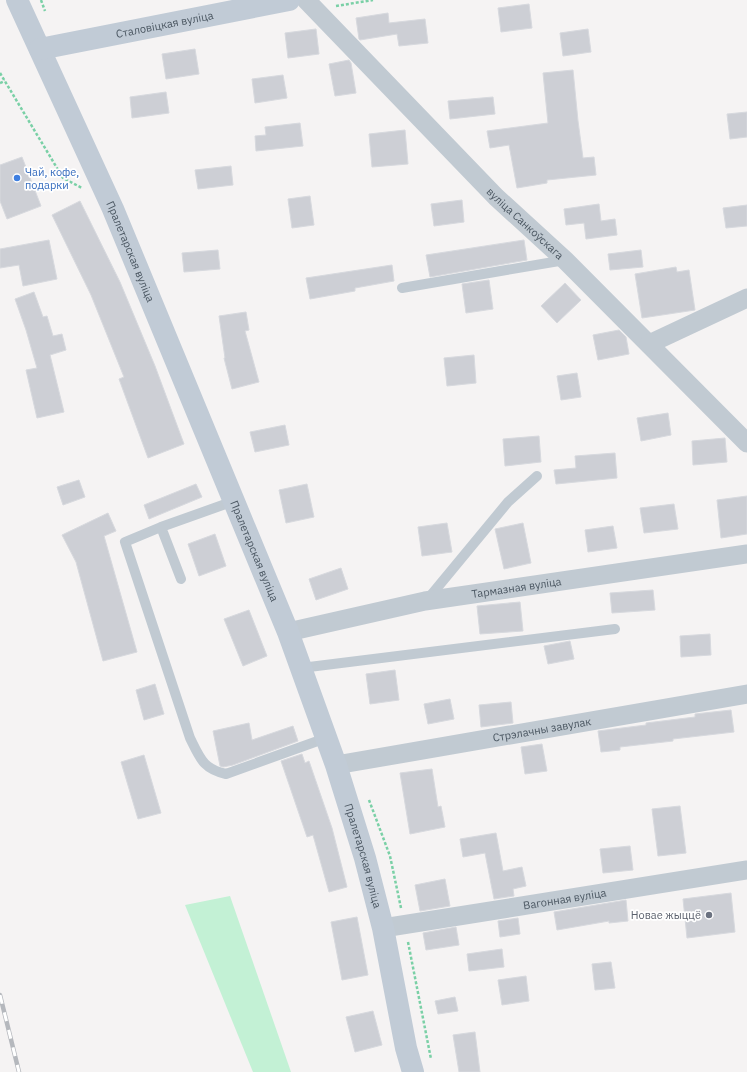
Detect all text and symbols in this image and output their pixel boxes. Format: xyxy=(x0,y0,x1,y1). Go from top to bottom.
street label: Сталовіцкая вуліца xyxy=(115,8,215,41)
place label: Чай, кофе, подарки xyxy=(25,165,79,192)
marker: Чай, кофе, подарки xyxy=(12,173,22,183)
street label: вуліца Санкоўскага xyxy=(484,185,567,262)
street label: Пралетарская вуліца xyxy=(103,199,158,304)
street label: Пралетарская вуліца xyxy=(227,498,282,604)
street label: Тармазная вуліца xyxy=(471,574,562,601)
street label: Стрэлачны завулак xyxy=(492,714,592,745)
street label: Пралетарская вуліца xyxy=(341,802,385,910)
street label: Вагонная вуліца xyxy=(522,886,607,913)
place label: Новае жыццё xyxy=(631,908,701,922)
marker: Новае жыццё xyxy=(704,910,714,920)

